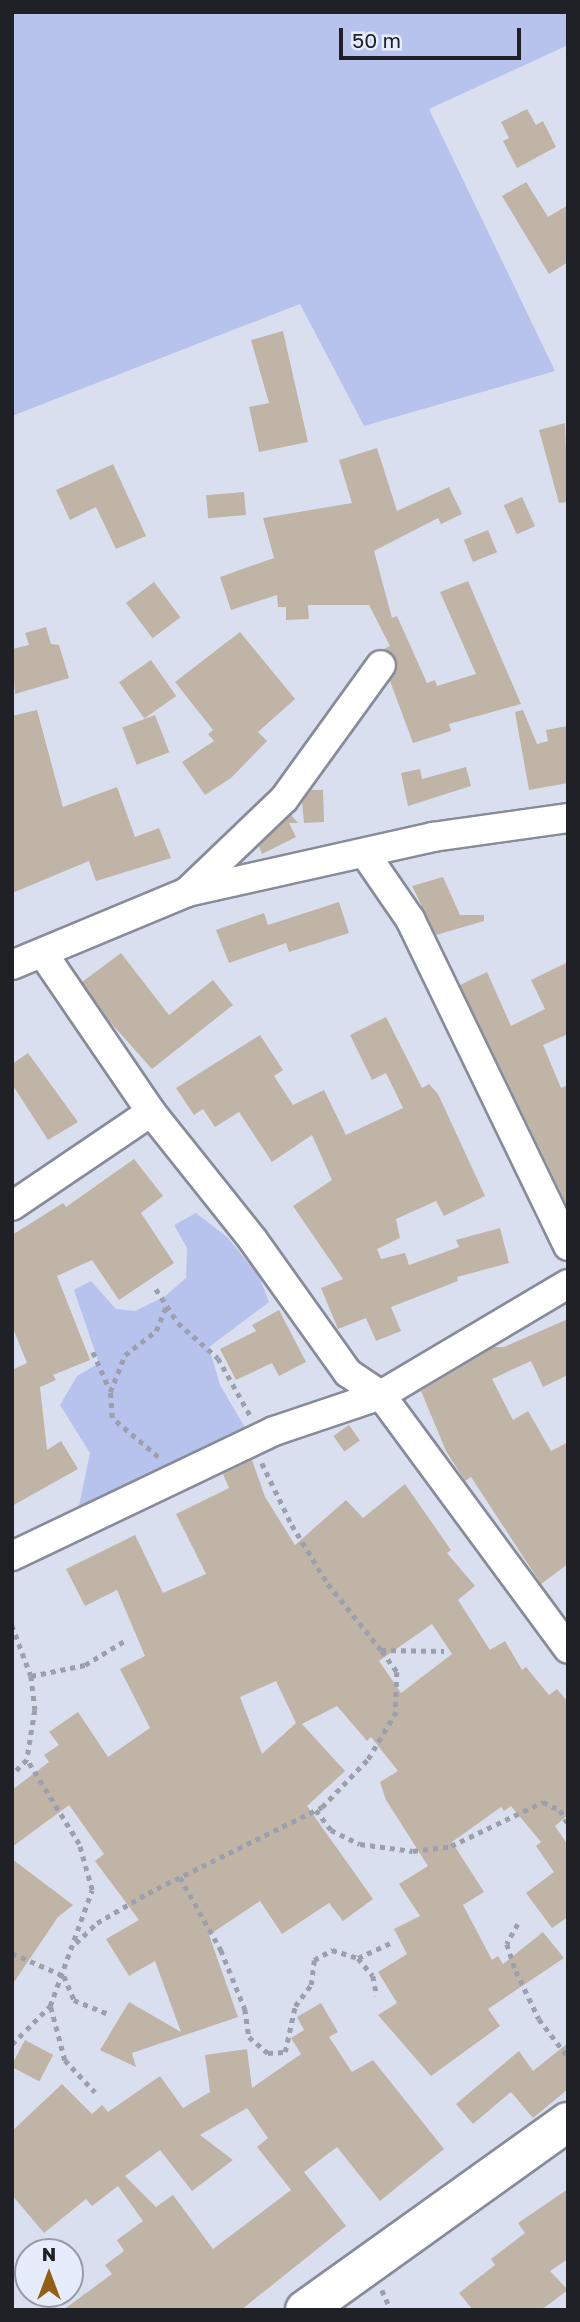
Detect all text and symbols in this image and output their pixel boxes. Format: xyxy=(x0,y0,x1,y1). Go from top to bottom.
scale bar xyxy=(342,14,524,58)
text: 50 m xyxy=(352,27,401,53)
north arrow xyxy=(14,2238,84,2308)
text: N xyxy=(42,2242,56,2265)

